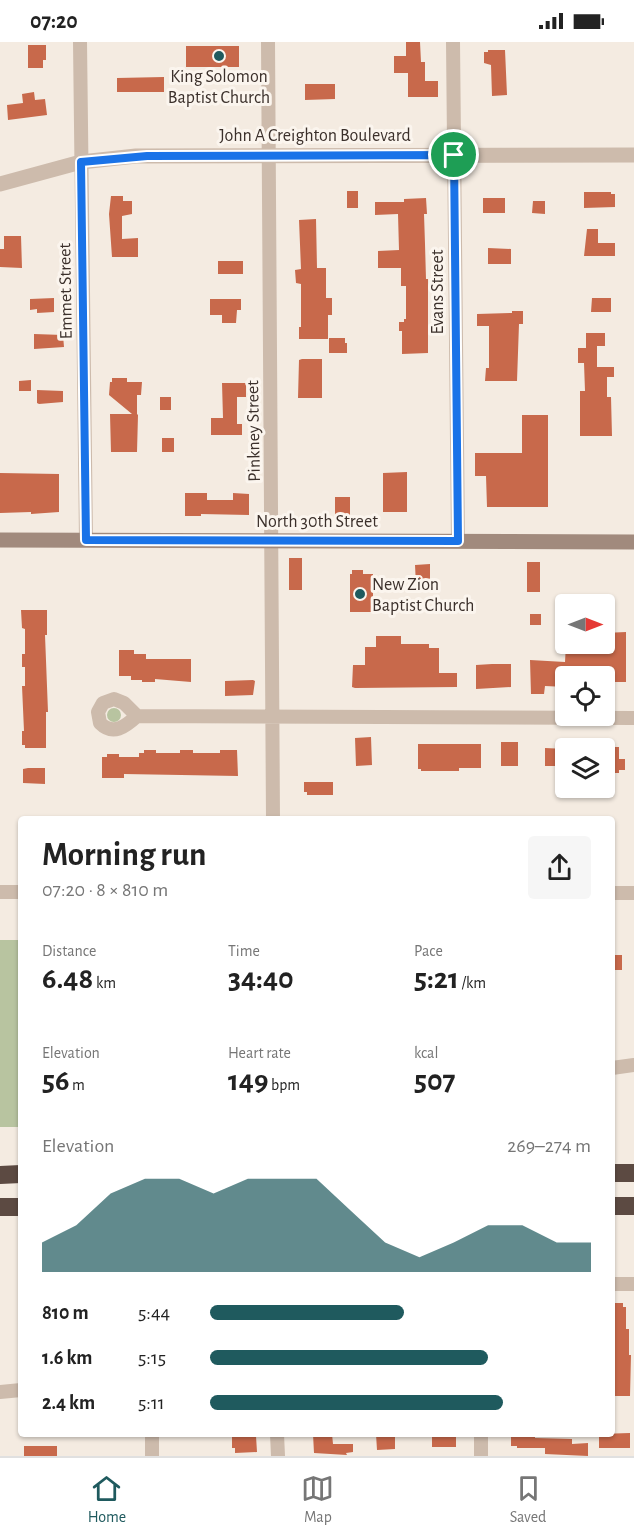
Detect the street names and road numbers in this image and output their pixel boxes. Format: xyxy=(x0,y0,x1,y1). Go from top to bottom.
street label: John A Creighton Boulevard xyxy=(219,127,411,145)
street label: Emmet Street xyxy=(56,242,76,339)
street label: Evans Street xyxy=(429,249,447,334)
street label: Pinkney Street xyxy=(244,380,264,482)
street label: North 30th Street xyxy=(256,513,378,531)

